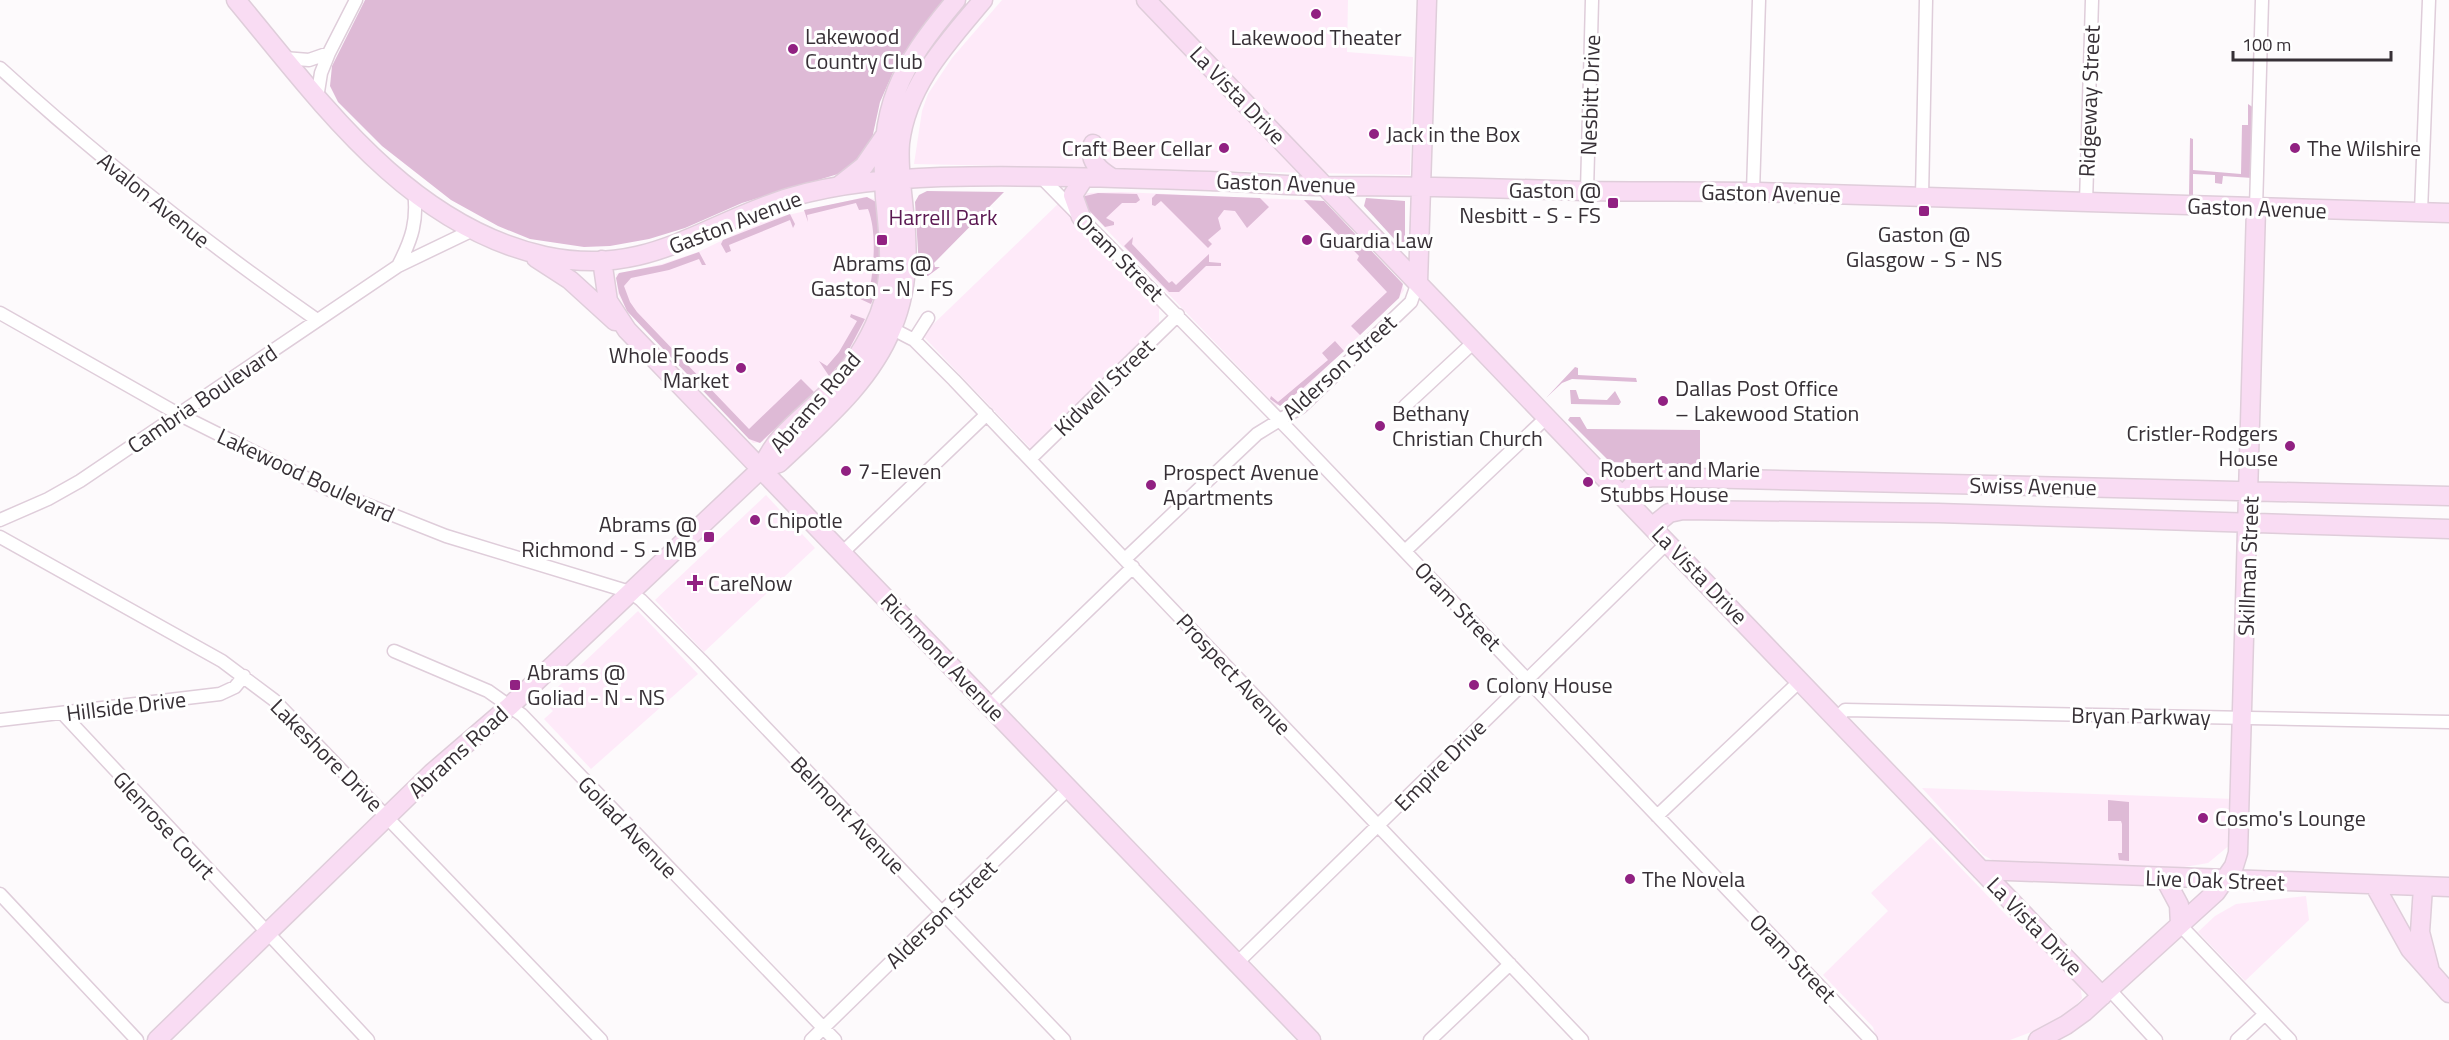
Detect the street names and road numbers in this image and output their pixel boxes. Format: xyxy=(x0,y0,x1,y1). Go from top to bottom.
street label: Ridgeway Street xyxy=(2069,24,2109,178)
street label: Nesbitt Drive xyxy=(1571,34,1609,156)
street label: La Vista Drive xyxy=(1182,38,1294,152)
street label: Avalon Avenue xyxy=(90,144,218,256)
street label: Gaston Avenue xyxy=(1216,164,1356,202)
street label: Gaston Avenue xyxy=(1701,175,1841,211)
street label: Gaston Avenue xyxy=(664,181,806,263)
street label: Gaston Avenue xyxy=(2187,189,2327,227)
street label: Oram Street xyxy=(1068,205,1172,309)
street label: Alderson Street xyxy=(1274,306,1404,428)
street label: Kidwell Street xyxy=(1046,330,1162,444)
street label: Cambria Boulevard xyxy=(120,336,284,462)
street label: Abrams Road xyxy=(761,344,869,460)
street label: Lakewood Boulevard xyxy=(212,419,400,531)
street label: Swiss Avenue xyxy=(1969,468,2097,504)
street label: Skillman Street xyxy=(2229,495,2267,637)
street label: La Vista Drive xyxy=(1644,518,1756,632)
street label: Oram Street xyxy=(1406,554,1510,659)
street label: Richmond Avenue xyxy=(873,585,1013,729)
street label: Prospect Avenue xyxy=(1168,605,1300,743)
street label: Hillside Drive xyxy=(64,682,188,730)
street label: Lakeshore Drive xyxy=(263,691,391,819)
street label: Abrams Road xyxy=(400,698,516,806)
street label: Bryan Parkway xyxy=(2071,698,2211,734)
street label: Empire Drive xyxy=(1386,711,1494,819)
street label: Belmont Avenue xyxy=(783,748,913,882)
street label: Glenrose Court xyxy=(105,763,223,887)
street label: Goliad Avenue xyxy=(570,768,686,886)
street label: Alderson Street xyxy=(877,852,1005,976)
street label: Live Oak Street xyxy=(2145,861,2285,899)
street label: La Vista Drive xyxy=(1979,869,2091,983)
street label: Oram Street xyxy=(1741,906,1845,1011)

